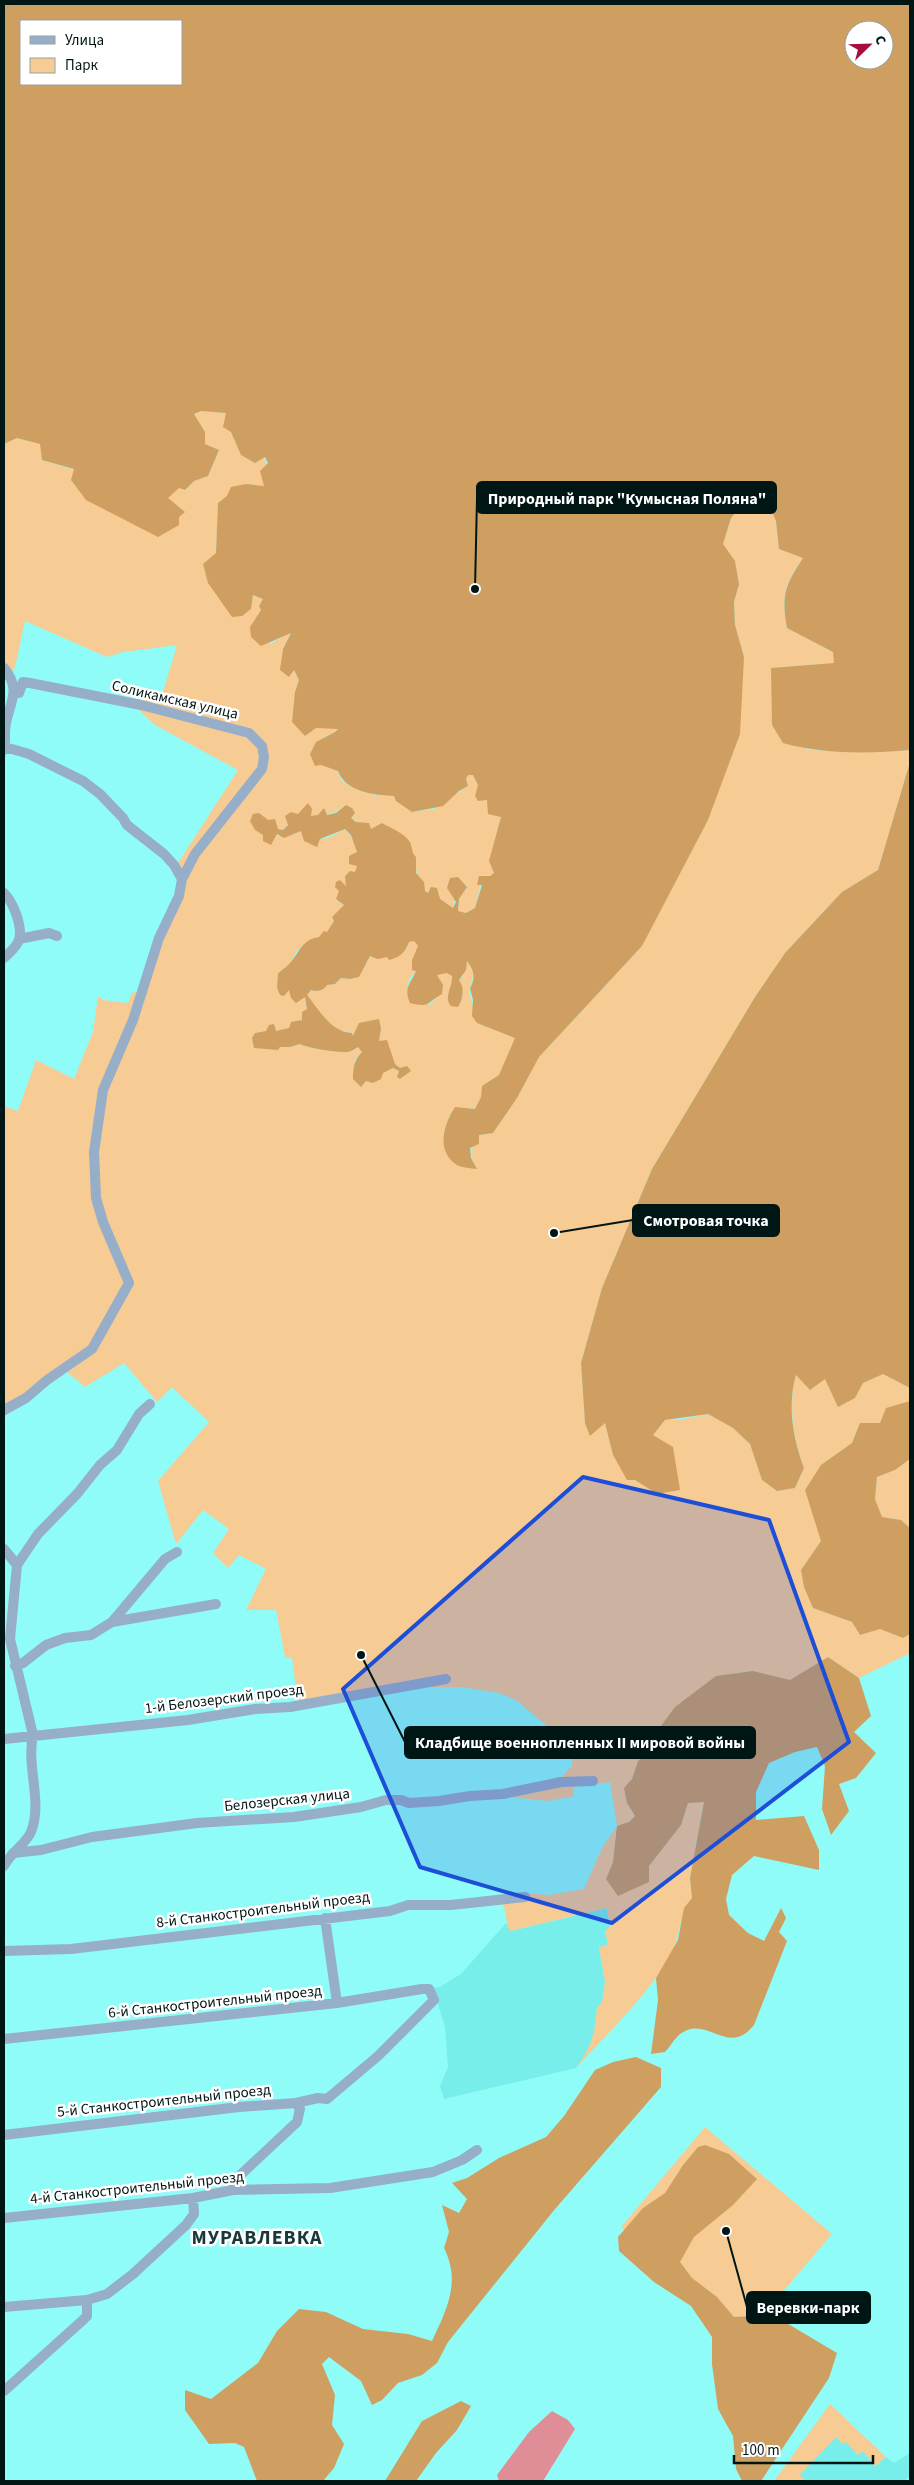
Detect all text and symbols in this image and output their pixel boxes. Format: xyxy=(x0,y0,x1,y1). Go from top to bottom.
legend xyxy=(20,20,182,85)
north arrow xyxy=(844,20,894,70)
text: Улица xyxy=(65,30,104,51)
text: С xyxy=(869,33,891,48)
text: Парк xyxy=(65,55,99,76)
callout: Природный парк "Кумысная Поляна" xyxy=(477,482,776,513)
text: Природный парк "Кумысная Поляна" xyxy=(488,488,766,510)
street label: Соликамская улица xyxy=(110,675,240,725)
callout: Смотровая точка xyxy=(633,1205,779,1236)
text: Смотровая точка xyxy=(643,1210,769,1232)
street label: 1-й Белозерский проезд xyxy=(144,1679,304,1719)
callout: Кладбище военнопленных II мировой войны xyxy=(405,1727,755,1758)
text: Кладбище военнопленных II мировой войны xyxy=(415,1732,745,1754)
street label: Белозерская улица xyxy=(223,1783,351,1817)
street label: 8-й Станкостроительный проезд xyxy=(155,1886,371,1934)
street label: 6-й Станкостроительный проезд xyxy=(107,1980,323,2024)
street label: 5-й Станкостроительный проезд xyxy=(56,2079,272,2123)
street label: 4-й Станкостроительный проезд xyxy=(29,2166,245,2210)
district label: МУРАВЛЕВКА xyxy=(192,2224,322,2252)
callout: Веревки-парк xyxy=(747,2292,870,2323)
text: Веревки-парк xyxy=(757,2297,860,2319)
scale bar xyxy=(734,2432,873,2464)
text: 100 m xyxy=(742,2440,780,2461)

